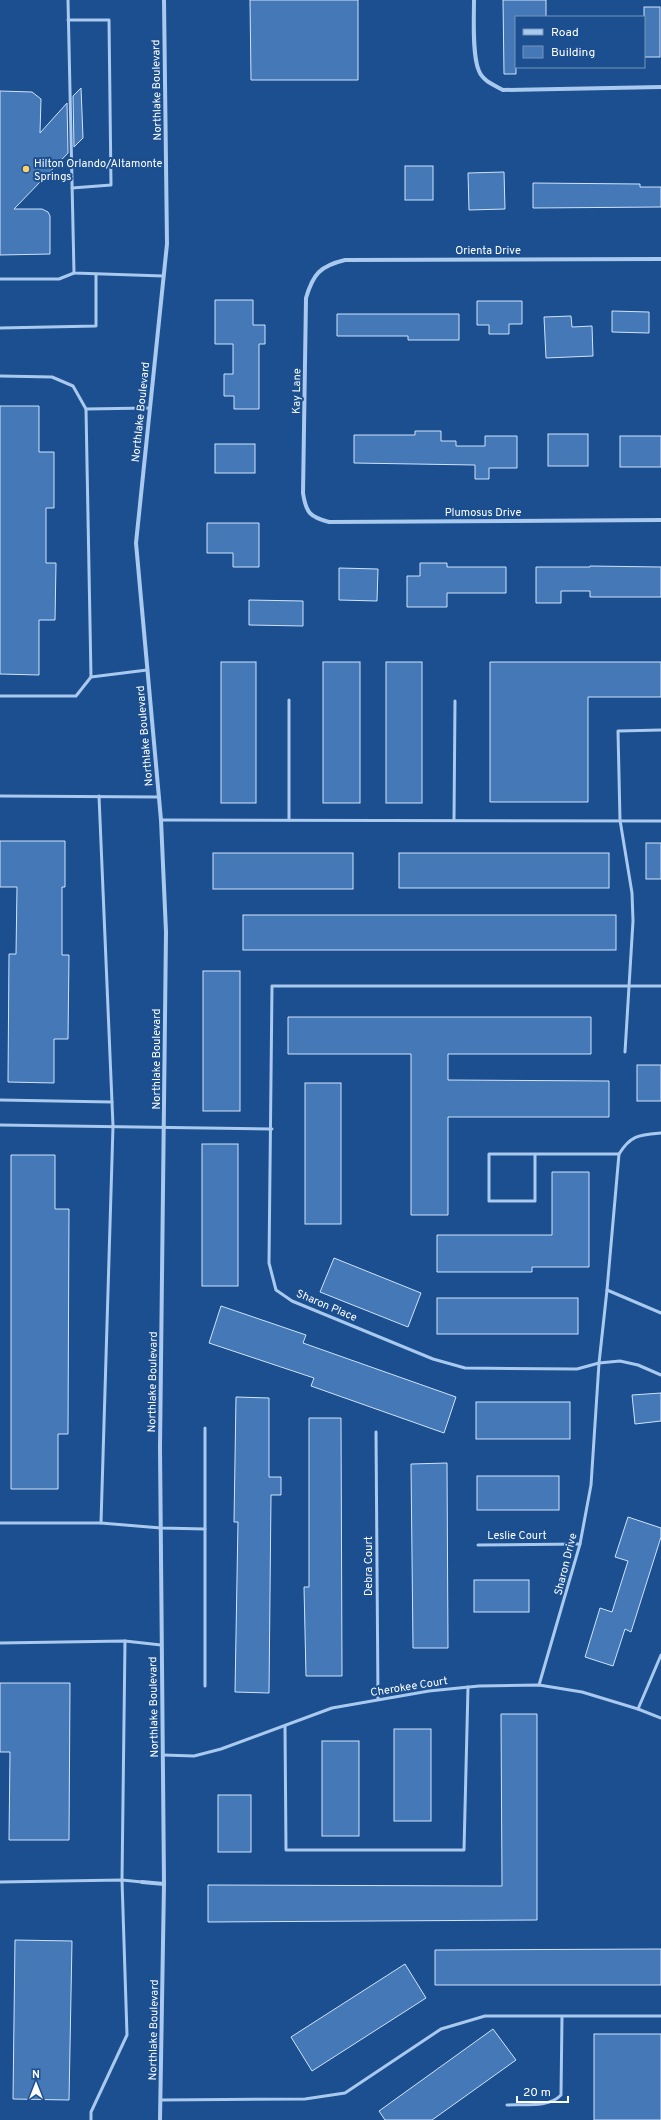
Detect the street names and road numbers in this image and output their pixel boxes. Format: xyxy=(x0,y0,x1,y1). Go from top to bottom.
street label: Northlake Boulevard xyxy=(149,39,165,141)
street label: Orienta Drive xyxy=(455,244,521,258)
street label: Northlake Boulevard xyxy=(129,361,153,463)
street label: Kay Lane xyxy=(290,368,304,414)
street label: Plumosus Drive xyxy=(445,506,521,520)
street label: Northlake Boulevard xyxy=(134,685,156,787)
street label: Northlake Boulevard xyxy=(150,1009,164,1109)
street label: Sharon Place xyxy=(294,1287,359,1325)
street label: Northlake Boulevard xyxy=(145,1331,161,1433)
street label: Leslie Court xyxy=(487,1529,547,1543)
street label: Sharon Drive xyxy=(551,1532,580,1597)
street label: Debra Court xyxy=(362,1536,376,1596)
street label: Northlake Boulevard xyxy=(146,1656,162,1758)
street label: Cherokee Court xyxy=(370,1674,449,1700)
street label: Northlake Boulevard xyxy=(146,1979,162,2081)

